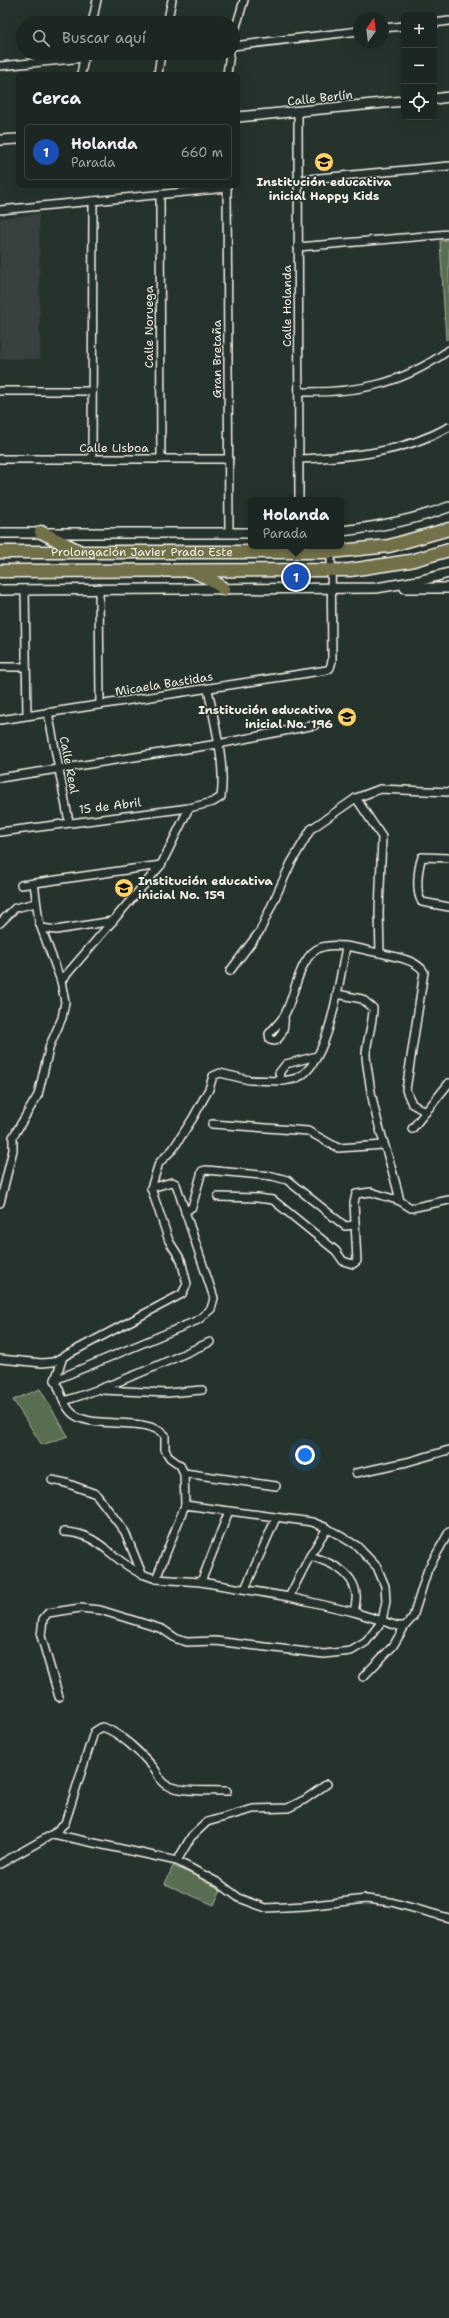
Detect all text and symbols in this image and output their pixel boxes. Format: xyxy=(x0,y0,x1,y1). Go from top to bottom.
north arrow xyxy=(353,12,389,48)
map controls xyxy=(401,12,437,120)
button: + xyxy=(401,12,437,48)
search box xyxy=(16,16,240,60)
icon: search xyxy=(30,27,52,49)
text: Buscar aquí xyxy=(62,28,146,48)
button: − xyxy=(401,48,437,84)
button: locate xyxy=(401,84,437,120)
text: Cerca xyxy=(32,87,81,109)
street label: Calle Berlín xyxy=(287,87,353,109)
text: Holanda xyxy=(71,134,138,154)
text: 1 xyxy=(43,144,49,161)
text: 660 m xyxy=(181,144,223,161)
school or university icon: Institución educativa inicial Happy Kids xyxy=(313,151,335,173)
text: Parada xyxy=(71,154,115,171)
place label: Institución educativa inicial Happy Kids xyxy=(257,174,392,204)
street label: Calle Holanda xyxy=(279,265,295,347)
street label: Calle Noruega xyxy=(141,285,157,368)
street label: Gran Bretaña xyxy=(209,319,225,398)
street label: Calle Lisboa xyxy=(79,440,149,456)
popup xyxy=(248,497,344,549)
text: Holanda xyxy=(263,505,329,525)
text: Parada xyxy=(263,525,307,542)
street label: Prolongación Javier Prado Este xyxy=(51,544,233,560)
pin: 1 xyxy=(283,562,309,592)
street label: Micaela Bastidas xyxy=(114,668,214,700)
place label: Institución educativa inicial No. 196 xyxy=(198,702,334,732)
school or university icon: Institución educativa inicial No. 196 xyxy=(336,706,358,728)
street label: Calle Real xyxy=(56,735,82,796)
street label: 15 de Abril xyxy=(78,794,142,818)
place label: Institución educativa inicial No. 159 xyxy=(138,873,274,903)
school or university icon: Institución educativa inicial No. 159 xyxy=(113,877,135,899)
your location xyxy=(295,1445,315,1465)

